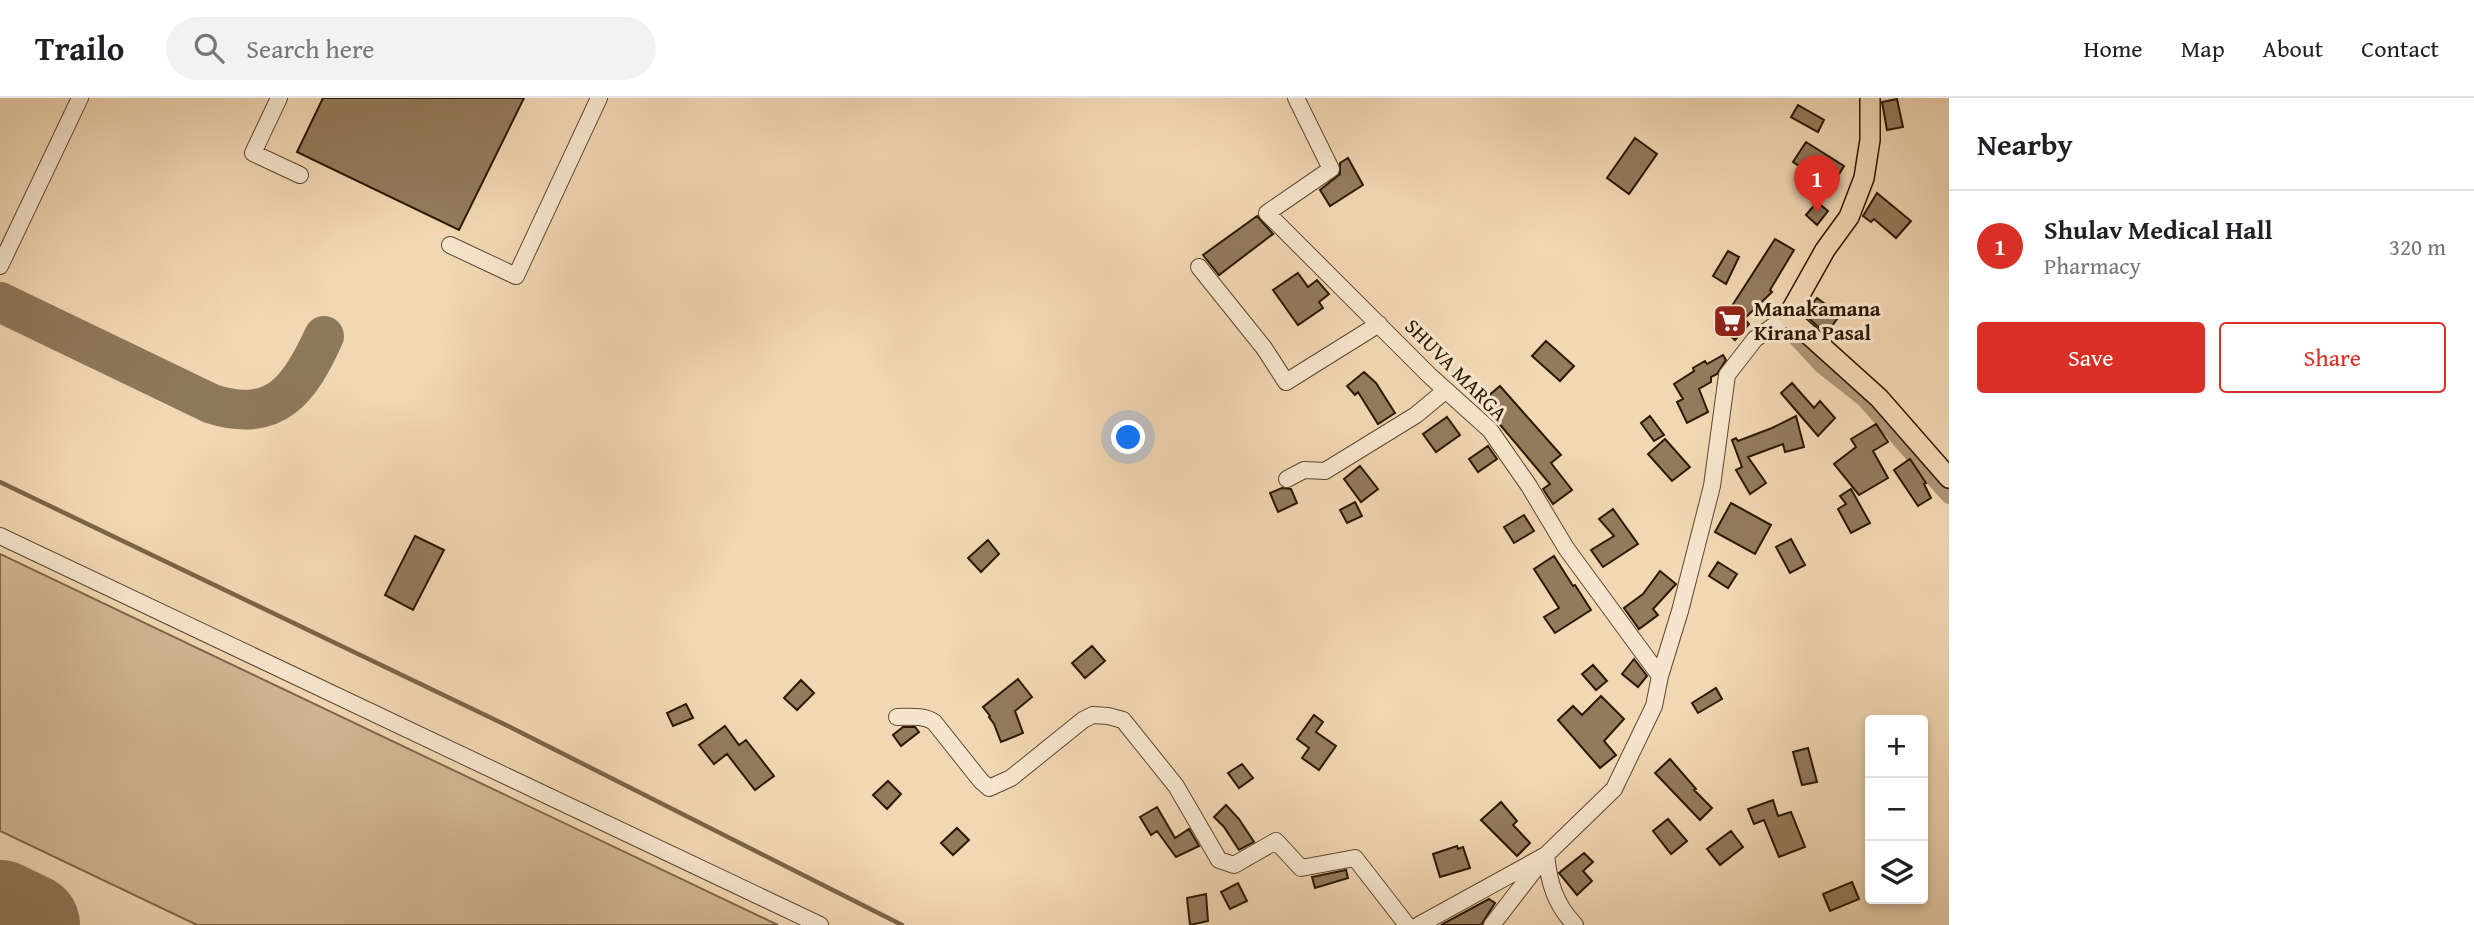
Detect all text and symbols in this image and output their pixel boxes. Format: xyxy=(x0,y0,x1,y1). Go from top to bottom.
search box xyxy=(166,17,656,80)
text: Trailo xyxy=(35,24,124,72)
icon: search xyxy=(190,29,228,67)
text: Search here xyxy=(246,29,375,68)
text: Home xyxy=(2084,31,2143,66)
text: Map xyxy=(2181,31,2225,66)
text: About xyxy=(2263,31,2323,66)
text: Contact xyxy=(2361,31,2439,66)
text: Nearby xyxy=(1977,122,2073,166)
pin: 1 xyxy=(1794,155,1840,213)
text: Shulav Medical Hall xyxy=(2044,210,2273,249)
text: 1 xyxy=(1994,230,2006,263)
text: 320 m xyxy=(2389,230,2446,263)
text: Pharmacy xyxy=(2044,249,2141,282)
place label: Manakamana Kirana Pasal xyxy=(1754,293,1881,348)
supermarket icon: Manakamana Kirana Pasal xyxy=(1711,302,1749,340)
street label: SHUVA MARGA xyxy=(1398,311,1515,428)
button: Save xyxy=(1977,322,2205,393)
button: Share xyxy=(2219,322,2446,393)
your location xyxy=(1111,420,1145,454)
map controls xyxy=(1865,715,1928,904)
button: + xyxy=(1865,715,1928,778)
button: − xyxy=(1865,778,1928,841)
button: layers xyxy=(1865,841,1928,904)

